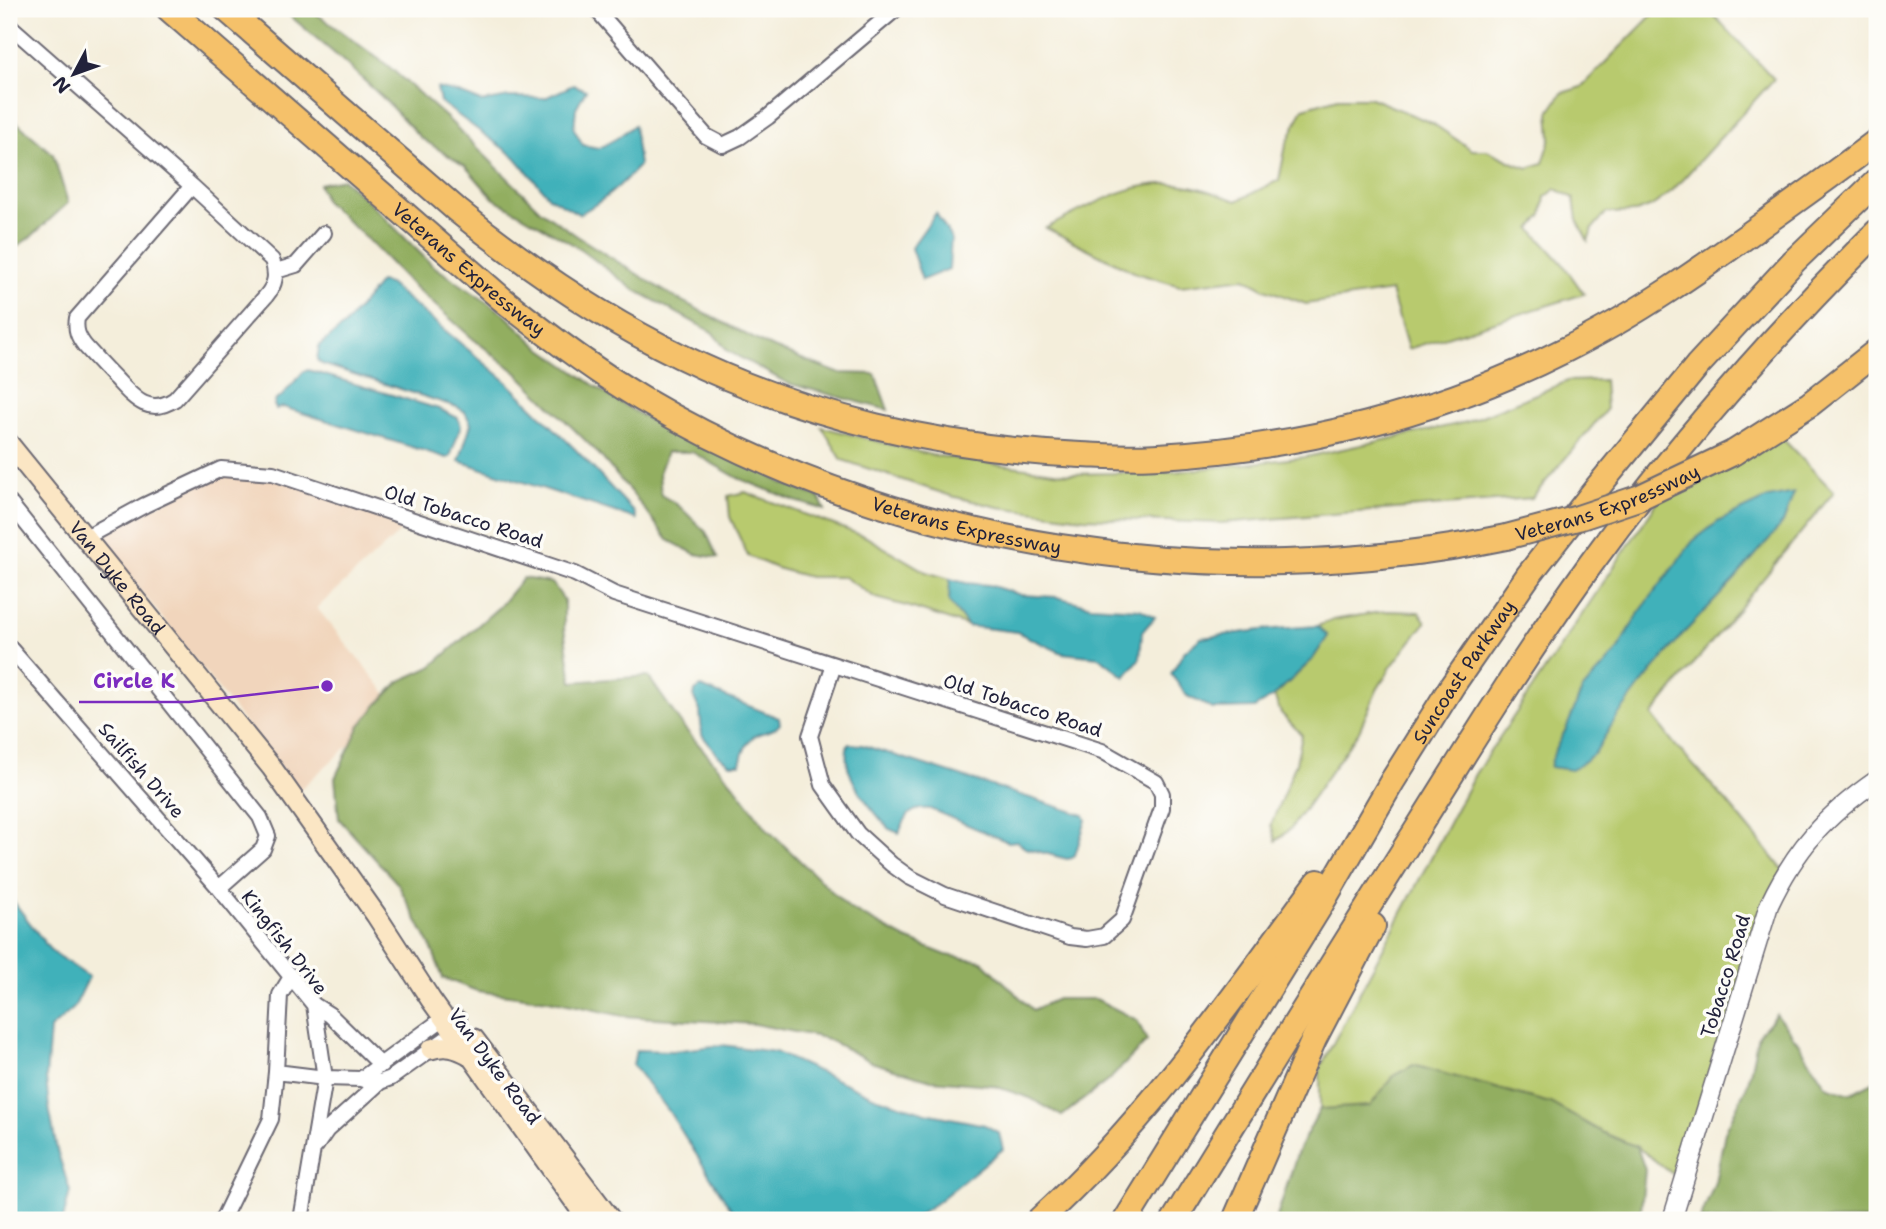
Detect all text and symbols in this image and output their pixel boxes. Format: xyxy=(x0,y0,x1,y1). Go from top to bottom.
north arrow xyxy=(38,38,108,108)
text: N xyxy=(47,71,76,99)
street label: Veterans Expressway xyxy=(387,197,551,342)
street label: Veterans Expressway xyxy=(1512,459,1704,547)
street label: Old Tobacco Road xyxy=(381,479,546,554)
street label: Veterans Expressway xyxy=(869,491,1063,560)
street label: Van Dyke Road xyxy=(63,516,171,640)
street label: Suncoast Parkway xyxy=(1407,595,1521,749)
callout: Circle K xyxy=(79,660,189,702)
text: Circle K xyxy=(93,667,176,695)
street label: Old Tobacco Road xyxy=(940,668,1105,743)
street label: Sailfish Drive xyxy=(93,717,190,824)
street label: Kingfish Drive xyxy=(236,885,333,1000)
street label: Tobacco Road xyxy=(1695,911,1756,1041)
street label: Van Dyke Road xyxy=(443,1003,547,1130)

